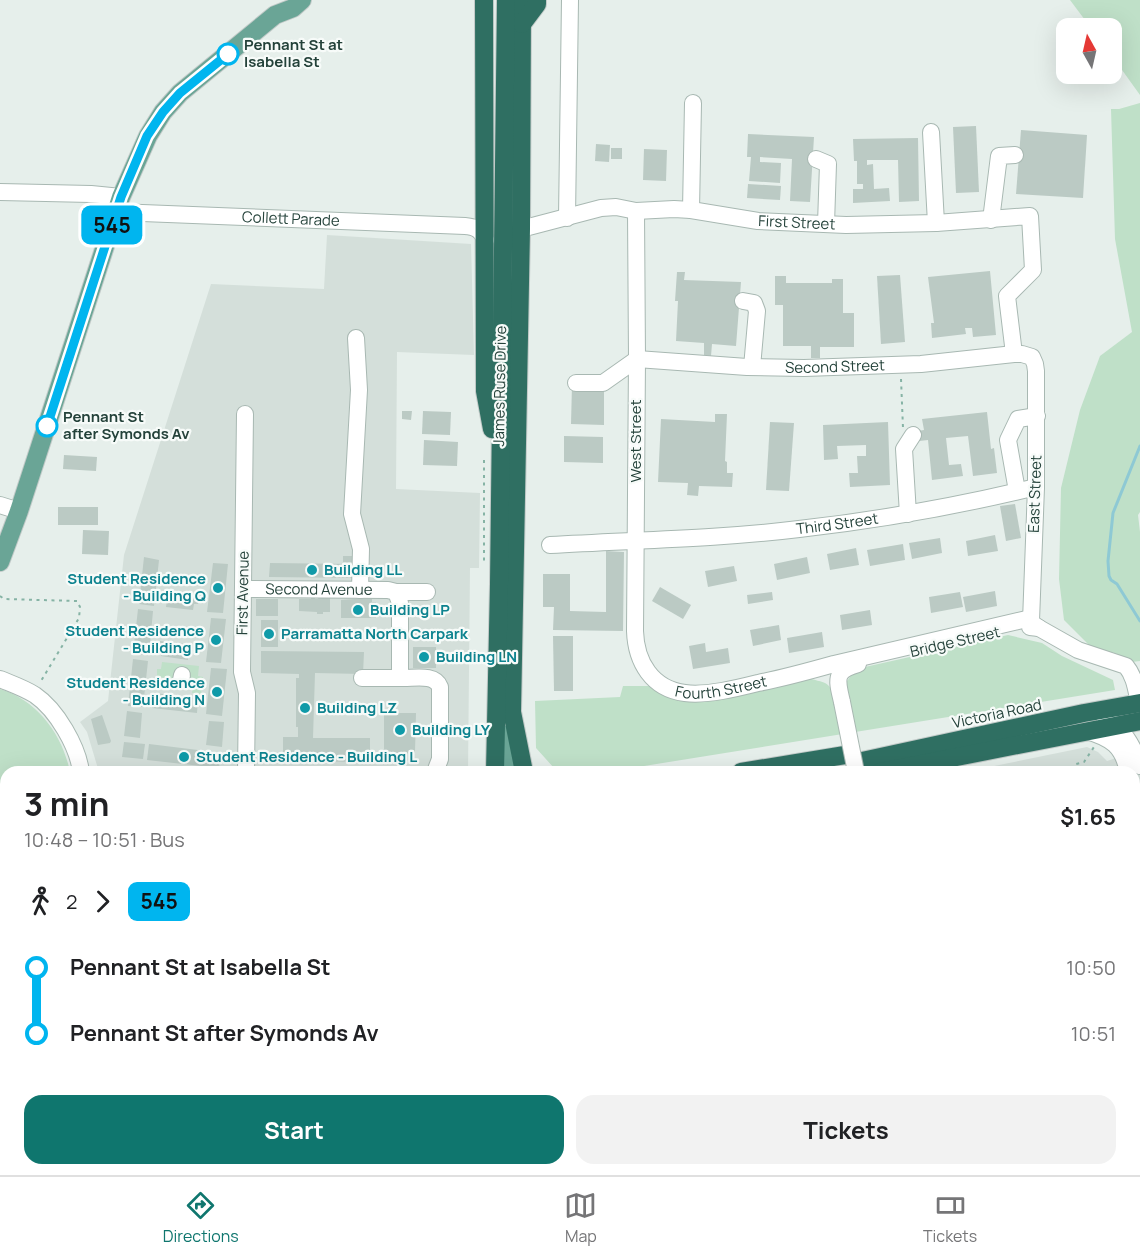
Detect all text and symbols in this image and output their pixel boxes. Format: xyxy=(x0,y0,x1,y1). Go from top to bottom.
north arrow xyxy=(1056,18,1122,84)
map controls xyxy=(1056,18,1122,84)
place label: Pennant St at Isabella St xyxy=(244,34,343,72)
marker: Pennant St at Isabella St xyxy=(217,43,239,65)
line badge: 545 xyxy=(78,206,146,244)
street label: Collett Parade xyxy=(242,206,340,231)
street label: First Street xyxy=(758,210,836,235)
text: 545 xyxy=(93,211,131,239)
street label: James Ruse Drive xyxy=(488,325,511,447)
street label: Second Street xyxy=(785,354,885,378)
street label: West Street xyxy=(625,400,646,482)
place label: Pennant St after Symonds Av xyxy=(63,406,190,444)
marker: Pennant St after Symonds Av xyxy=(36,415,58,437)
street label: East Street xyxy=(1023,455,1046,533)
street label: Third Street xyxy=(795,508,880,539)
street label: First Avenue xyxy=(231,550,254,635)
place label: Building LL xyxy=(324,559,402,580)
marker: Building LL xyxy=(305,563,319,577)
place label: Student Residence - Building Q xyxy=(67,568,206,606)
street label: Second Avenue xyxy=(265,578,373,600)
marker: Student Residence - Building Q xyxy=(211,581,225,595)
place label: Building LP xyxy=(370,599,450,620)
marker: Building LP xyxy=(351,603,365,617)
place label: Student Residence - Building P xyxy=(65,620,204,658)
street label: Bridge Street xyxy=(908,621,1002,662)
place label: Parramatta North Carpark xyxy=(281,623,469,644)
marker: Parramatta North Carpark xyxy=(262,627,276,641)
marker: Student Residence - Building P xyxy=(209,633,223,647)
place label: Building LN xyxy=(436,646,517,667)
marker: Building LN xyxy=(417,650,431,664)
street label: Fourth Street xyxy=(673,670,769,704)
place label: Student Residence - Building N xyxy=(66,672,205,710)
marker: Student Residence - Building N xyxy=(210,685,224,699)
street label: Victoria Road xyxy=(950,694,1044,733)
place label: Building LZ xyxy=(317,697,397,718)
marker: Building LZ xyxy=(298,701,312,715)
place label: Building LY xyxy=(412,719,491,740)
marker: Building LY xyxy=(393,723,407,737)
place label: Student Residence - Building L xyxy=(196,746,417,767)
marker: Student Residence - Building L xyxy=(177,750,191,764)
text: 3 min xyxy=(24,781,109,826)
text: $1.65 xyxy=(1060,802,1116,832)
text: 10:48 – 10:51 · Bus xyxy=(24,826,185,853)
icon: walk xyxy=(24,885,57,918)
icon: forward xyxy=(86,885,119,918)
text: 545 xyxy=(140,887,178,915)
text: 2 xyxy=(66,888,77,915)
text: Pennant St at Isabella St xyxy=(70,952,331,982)
text: 10:50 xyxy=(1066,954,1116,981)
text: Pennant St after Symonds Av xyxy=(70,1018,379,1048)
text: 10:51 xyxy=(1071,1020,1116,1047)
button: Start xyxy=(24,1095,564,1164)
button: Tickets xyxy=(576,1095,1116,1164)
tab: Directions xyxy=(163,1189,239,1247)
tab: Map xyxy=(564,1189,597,1247)
tab: Tickets xyxy=(923,1189,977,1247)

